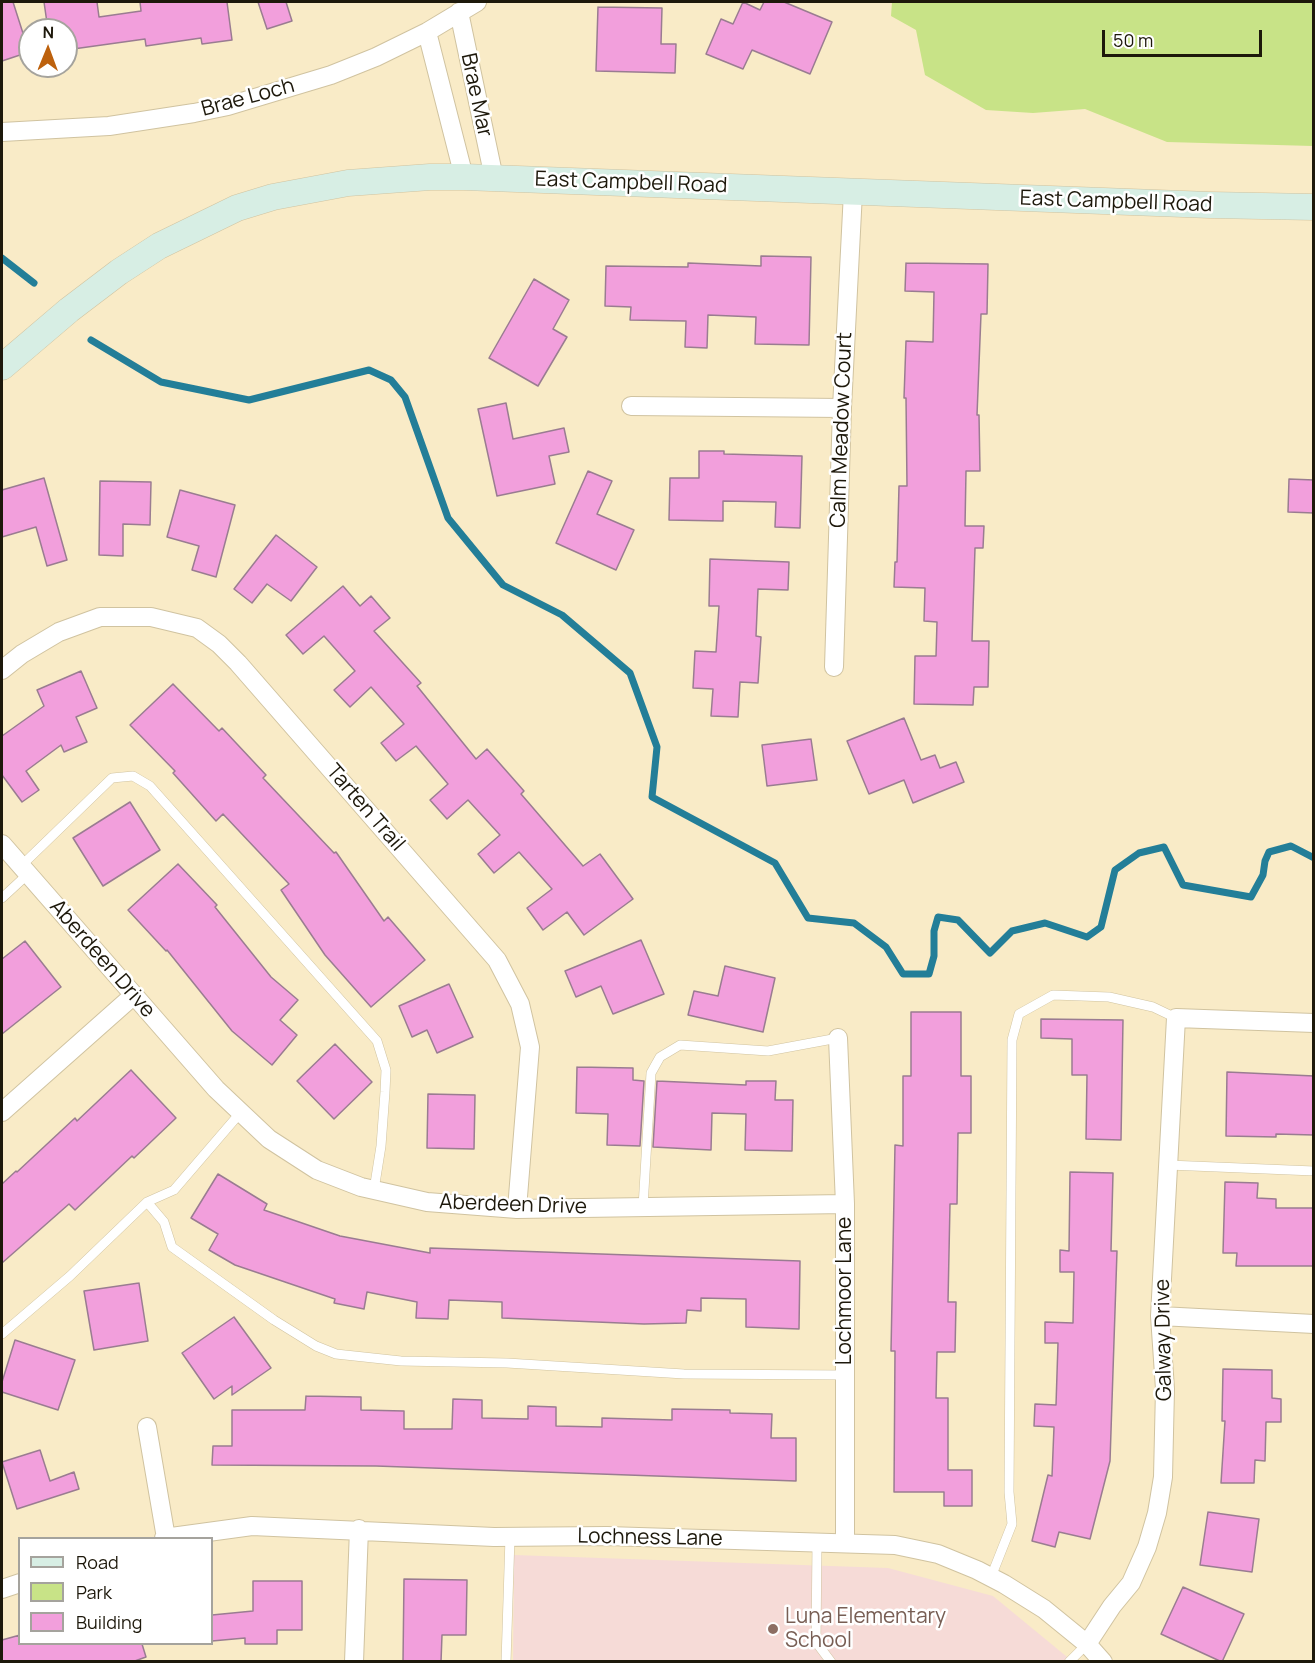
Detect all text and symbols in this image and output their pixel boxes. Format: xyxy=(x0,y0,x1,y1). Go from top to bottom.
north arrow xyxy=(18,18,78,78)
scale bar xyxy=(1105,18,1266,56)
text: N xyxy=(42,21,54,43)
text: 50 m xyxy=(1113,28,1153,52)
street label: Brae Mar xyxy=(455,51,497,139)
street label: Brae Loch xyxy=(199,73,297,123)
street label: East Campbell Road xyxy=(534,167,728,199)
street label: East Campbell Road xyxy=(1019,186,1213,218)
street label: Calm Meadow Court xyxy=(826,332,858,528)
street label: Tarten Trail xyxy=(320,759,410,857)
street label: Aberdeen Drive xyxy=(44,895,160,1023)
street label: Aberdeen Drive xyxy=(439,1190,587,1220)
street label: Lochmoor Lane xyxy=(832,1217,858,1365)
street label: Galway Drive xyxy=(1150,1279,1178,1401)
street label: Lochness Lane xyxy=(577,1524,723,1552)
legend xyxy=(18,1537,213,1645)
text: Road xyxy=(76,1550,119,1574)
text: Park xyxy=(76,1580,112,1604)
place label: Luna Elementary School xyxy=(785,1604,946,1654)
text: Building xyxy=(76,1610,142,1634)
marker: Luna Elementary School xyxy=(766,1622,780,1636)

